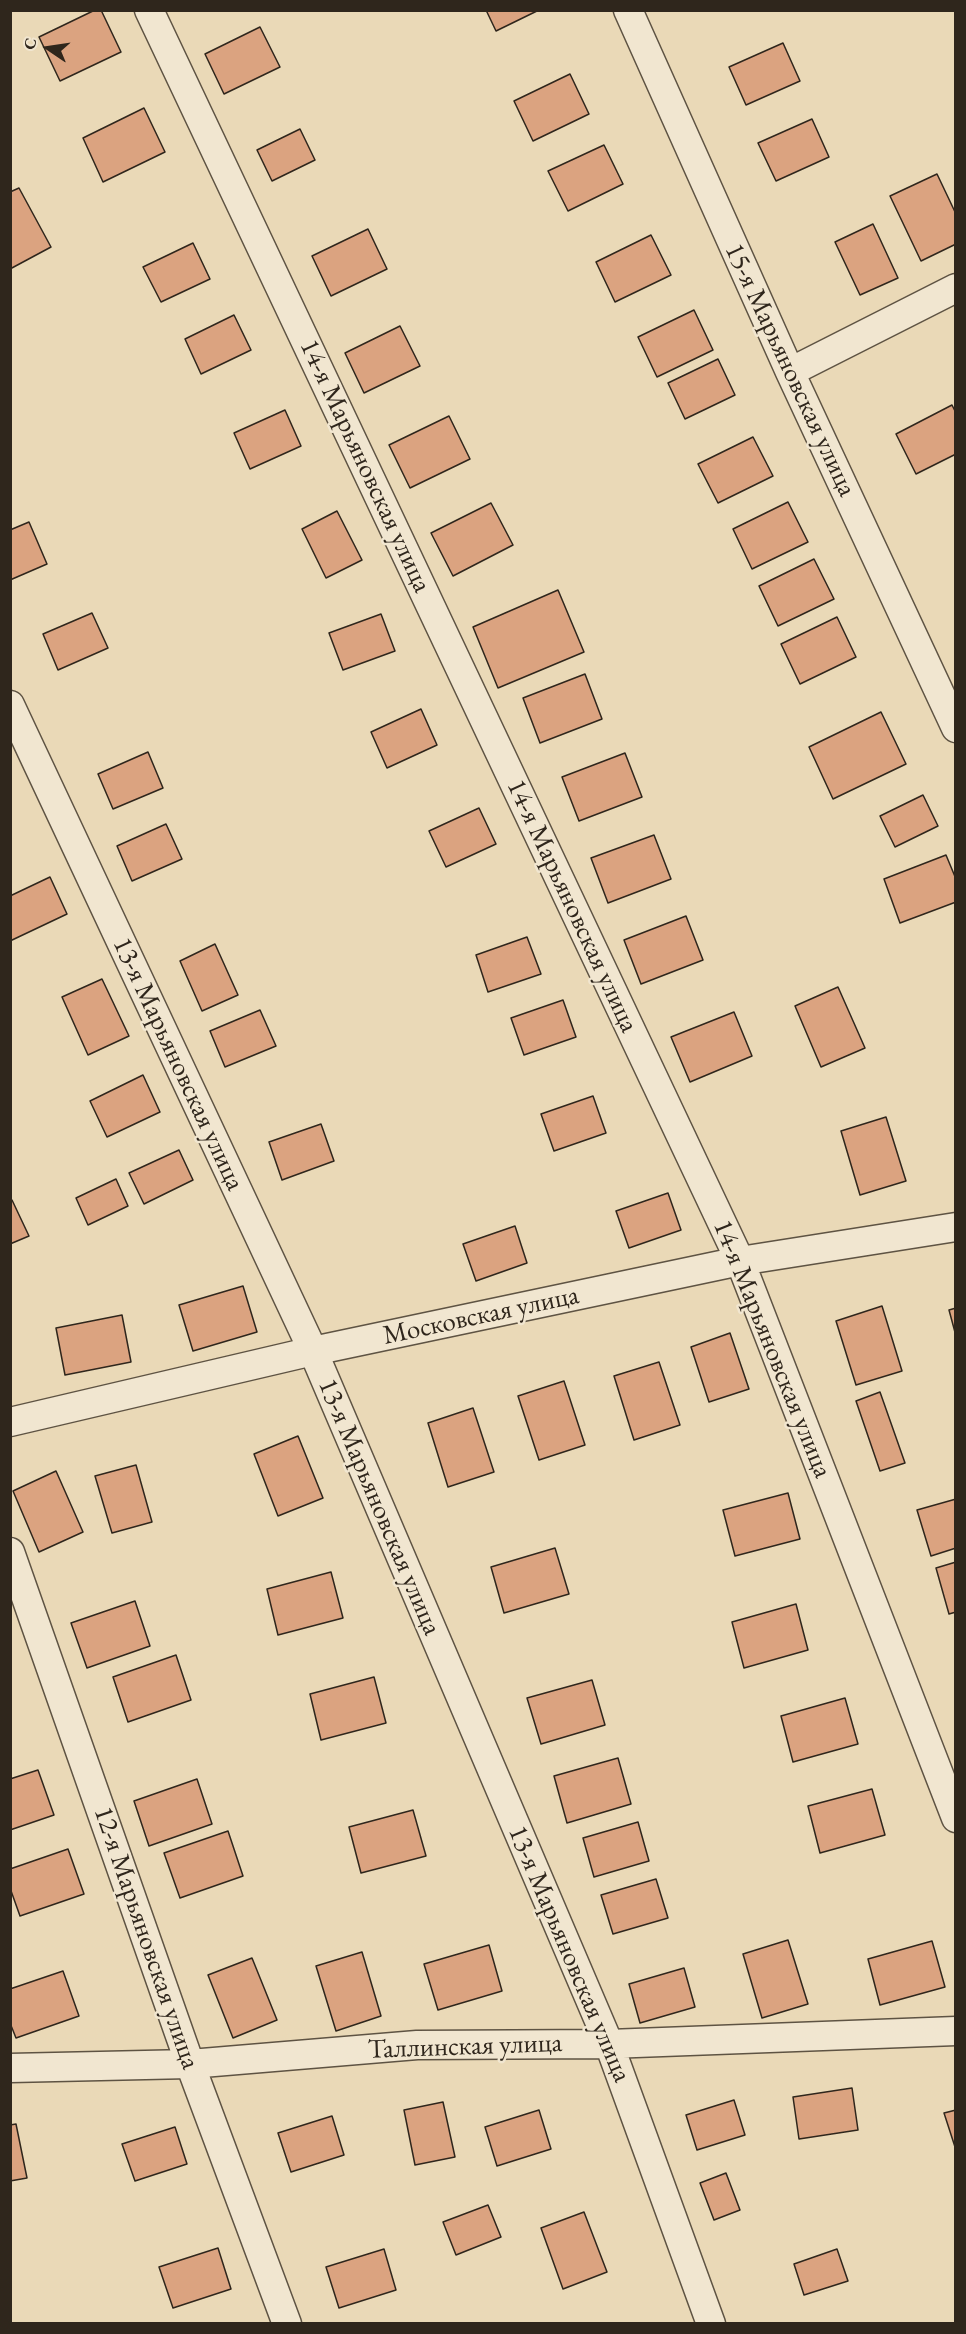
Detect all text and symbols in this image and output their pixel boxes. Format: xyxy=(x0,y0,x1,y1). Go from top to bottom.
north arrow xyxy=(18,18,78,78)
text: С xyxy=(18,36,41,52)
street label: 15-я Марьяновская улица xyxy=(717,238,863,502)
street label: 14-я Марьяновская улица xyxy=(292,334,438,598)
street label: 14-я Марьяновская улица xyxy=(499,774,645,1038)
street label: 13-я Марьяновская улица xyxy=(105,932,251,1196)
street label: 14-я Марьяновская улица xyxy=(705,1215,839,1483)
street label: Московская улица xyxy=(380,1279,582,1353)
street label: 13-я Марьяновская улица xyxy=(310,1374,448,1640)
street label: 12-я Марьяновская улица xyxy=(86,1802,206,2074)
street label: 13-я Марьяновская улица xyxy=(500,1821,638,2087)
street label: Таллинская улица xyxy=(367,2027,563,2067)

